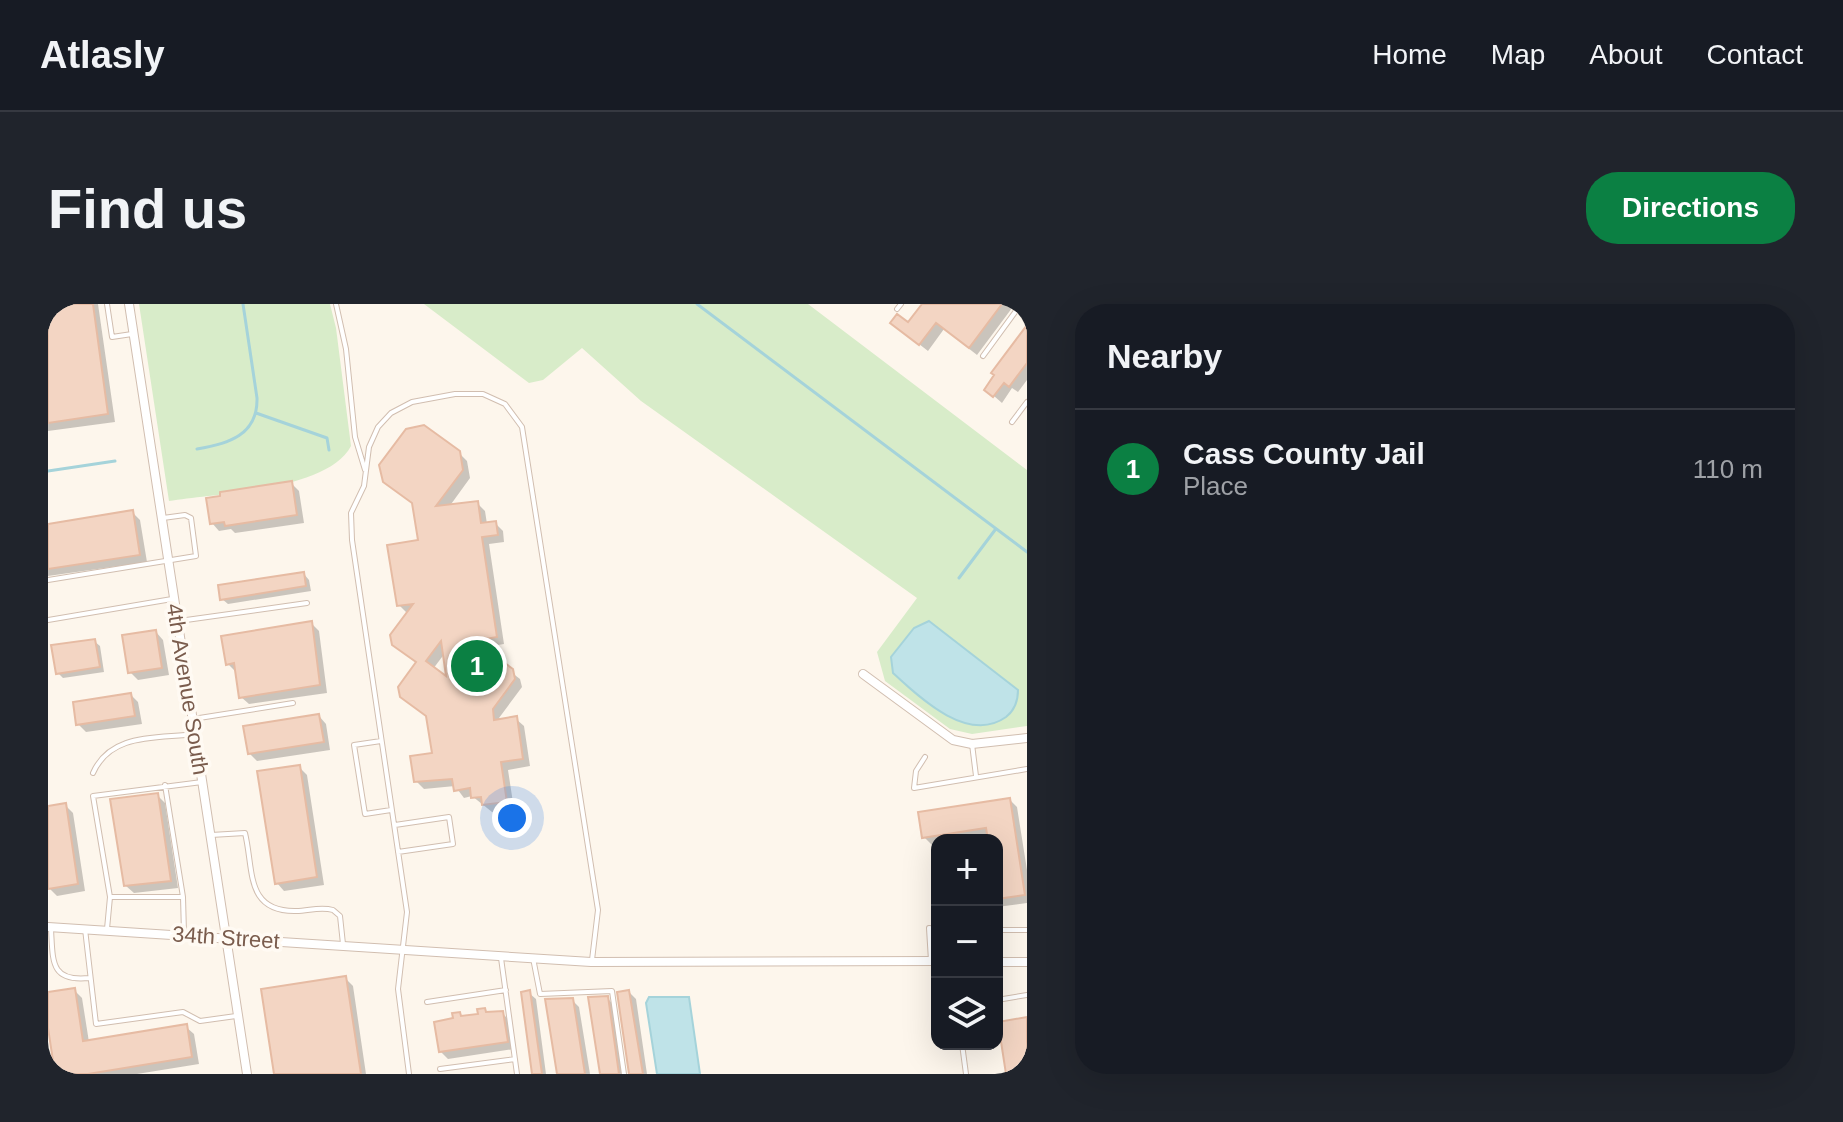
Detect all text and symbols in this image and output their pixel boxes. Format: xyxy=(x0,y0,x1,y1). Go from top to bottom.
text: Atlasly xyxy=(40,34,165,76)
text: Home xyxy=(1372,39,1447,70)
text: Map xyxy=(1491,39,1545,70)
text: About xyxy=(1589,39,1663,70)
text: Contact xyxy=(1707,39,1803,70)
button: Directions xyxy=(1586,172,1795,244)
text: Find us xyxy=(48,177,247,240)
text: Nearby xyxy=(1107,337,1222,375)
text: Cass County Jail xyxy=(1183,437,1425,470)
text: 1 xyxy=(1126,454,1140,484)
text: 110 m xyxy=(1693,454,1763,484)
text: Place xyxy=(1183,471,1248,501)
street label: 4th Avenue South xyxy=(162,602,213,777)
pin: 1 xyxy=(451,636,503,696)
your location xyxy=(492,798,532,838)
map controls xyxy=(931,834,1003,1050)
button: + xyxy=(931,834,1003,906)
button: − xyxy=(931,906,1003,978)
street label: 34th Street xyxy=(171,921,281,954)
button: layers xyxy=(931,978,1003,1050)

